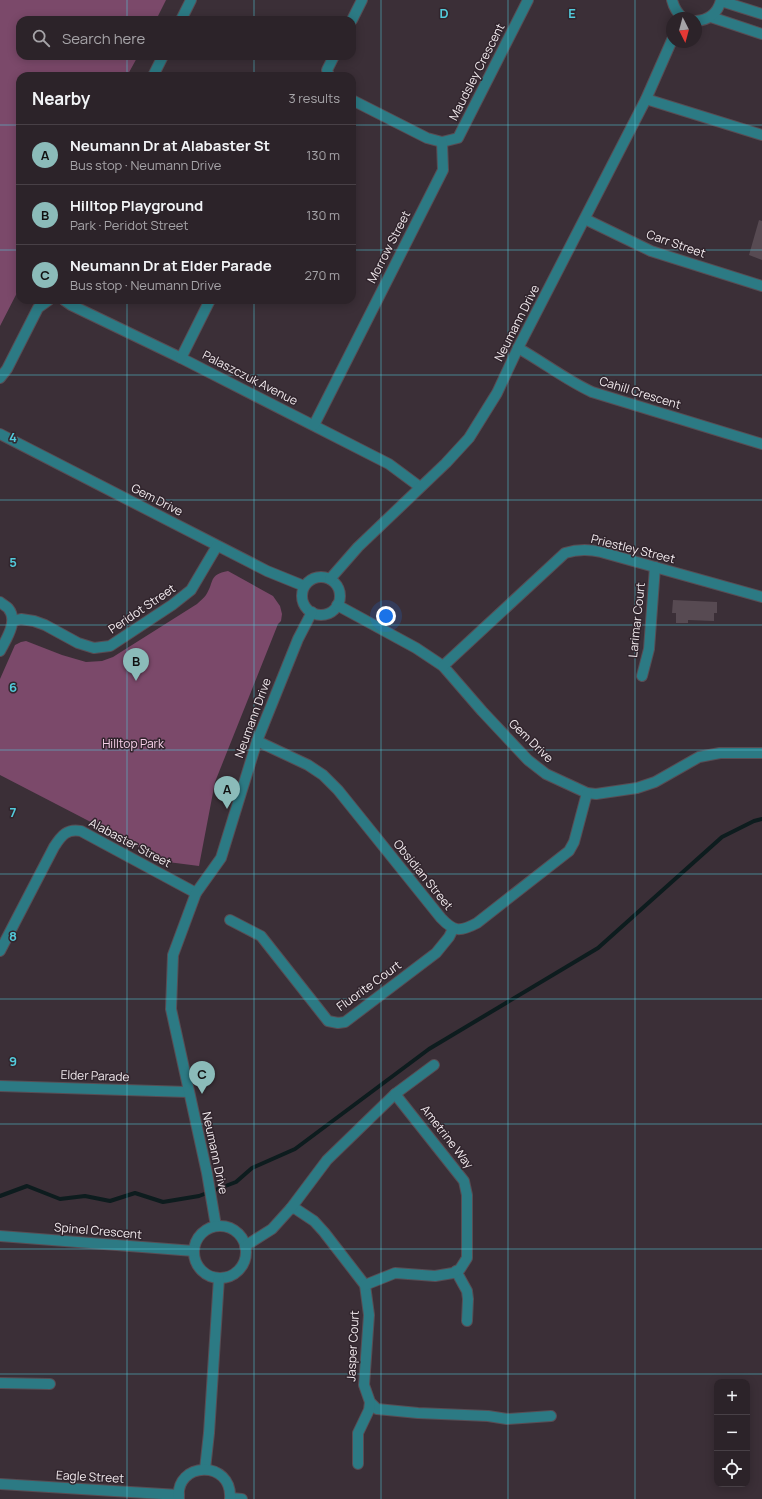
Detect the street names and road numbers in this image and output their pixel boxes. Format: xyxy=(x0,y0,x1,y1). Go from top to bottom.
street label: Maudsley Crescent xyxy=(445,20,509,123)
street label: Morrow Street xyxy=(363,207,414,286)
street label: Carr Street xyxy=(644,225,708,262)
street label: Neumann Drive xyxy=(490,282,543,364)
street label: Palaszczuk Avenue xyxy=(200,346,301,409)
street label: Cahill Crescent xyxy=(597,372,683,413)
street label: Gem Drive xyxy=(128,479,186,520)
street label: Priestley Street xyxy=(589,530,677,567)
street label: Peridot Street xyxy=(105,580,179,637)
street label: Larimar Court xyxy=(624,581,649,658)
street label: Neumann Drive xyxy=(230,675,275,760)
street label: Gem Drive xyxy=(505,715,557,766)
street label: Alabaster Street xyxy=(86,814,174,871)
street label: Obsidian Street xyxy=(390,836,457,914)
street label: Fluorite Court xyxy=(333,956,405,1015)
street label: Elder Parade xyxy=(60,1066,130,1085)
street label: Ametrine Way xyxy=(417,1101,478,1173)
street label: Neumann Drive xyxy=(198,1110,233,1196)
street label: Spinel Crescent xyxy=(53,1218,143,1243)
street label: Jasper Court xyxy=(342,1310,363,1382)
street label: Eagle Street xyxy=(56,1466,125,1487)

